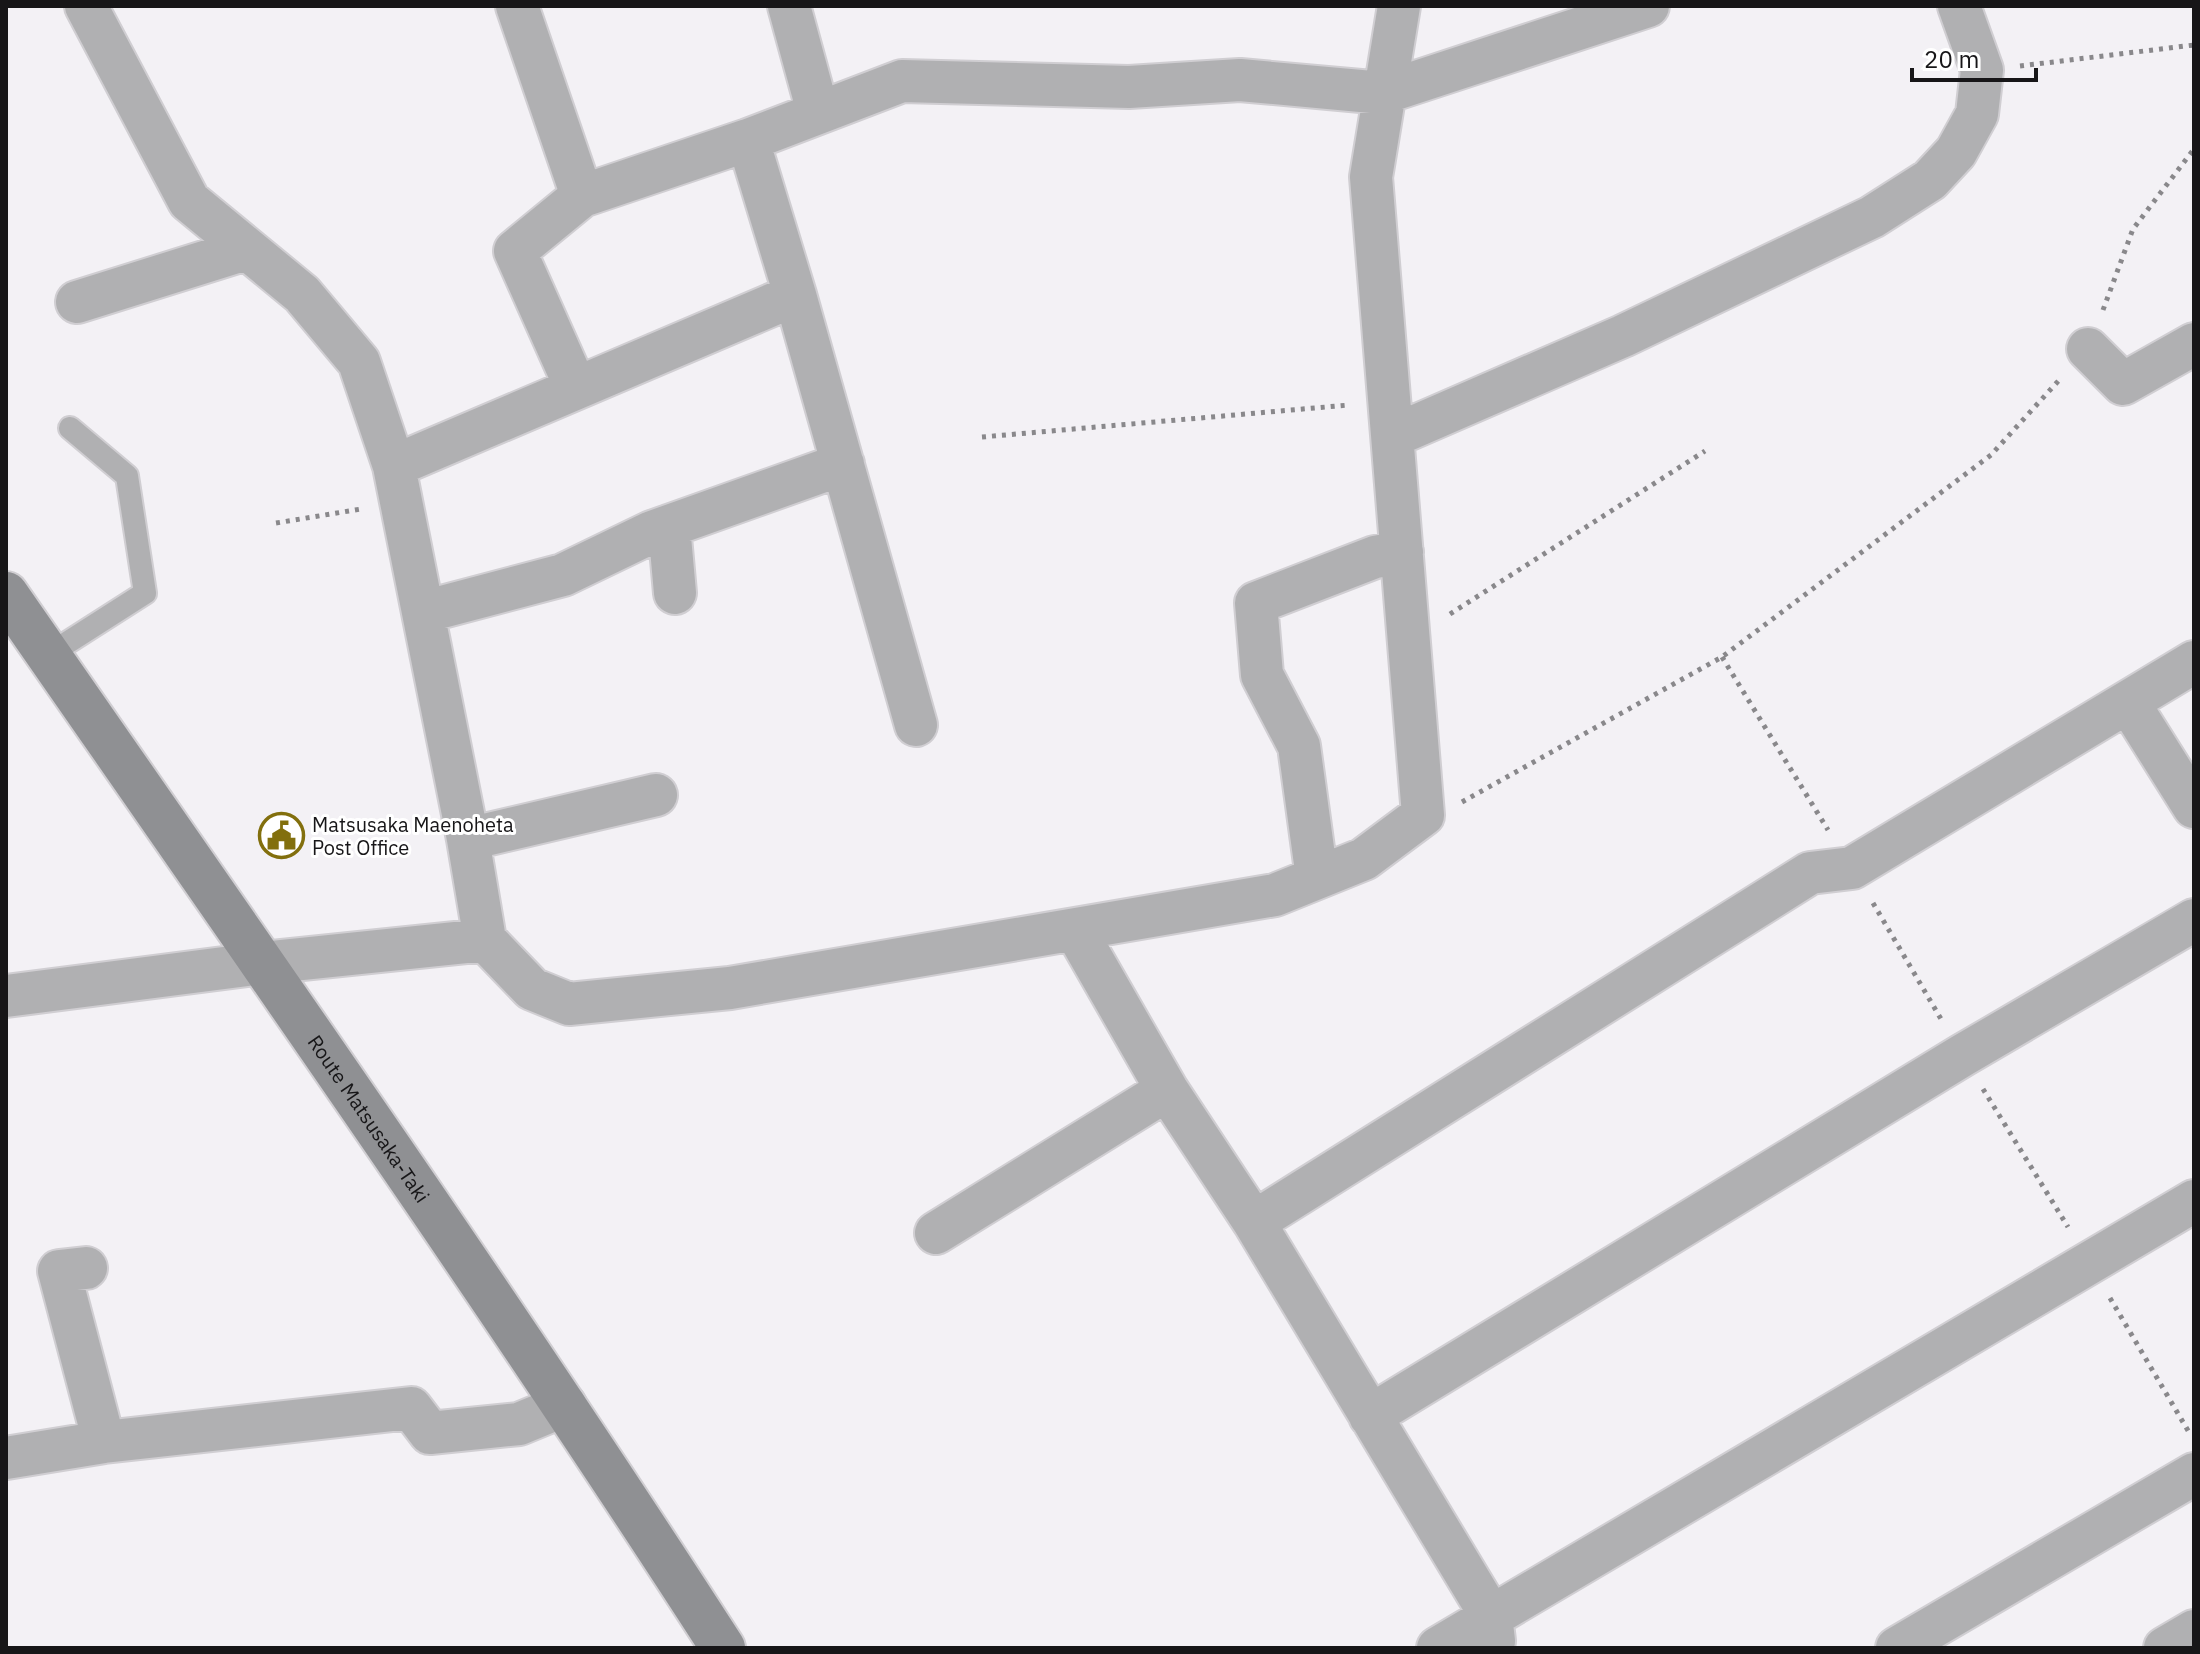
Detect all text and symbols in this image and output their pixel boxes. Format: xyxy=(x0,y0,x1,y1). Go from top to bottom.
scale bar xyxy=(1912,32,2036,82)
text: 20 m xyxy=(1924,43,1979,75)
place label: Matsusaka Maenoheta Post Office xyxy=(312,811,514,861)
public building icon: Matsusaka Maenoheta Post Office xyxy=(257,812,305,860)
street label: Route Matsusaka-Taki xyxy=(302,1029,436,1208)

